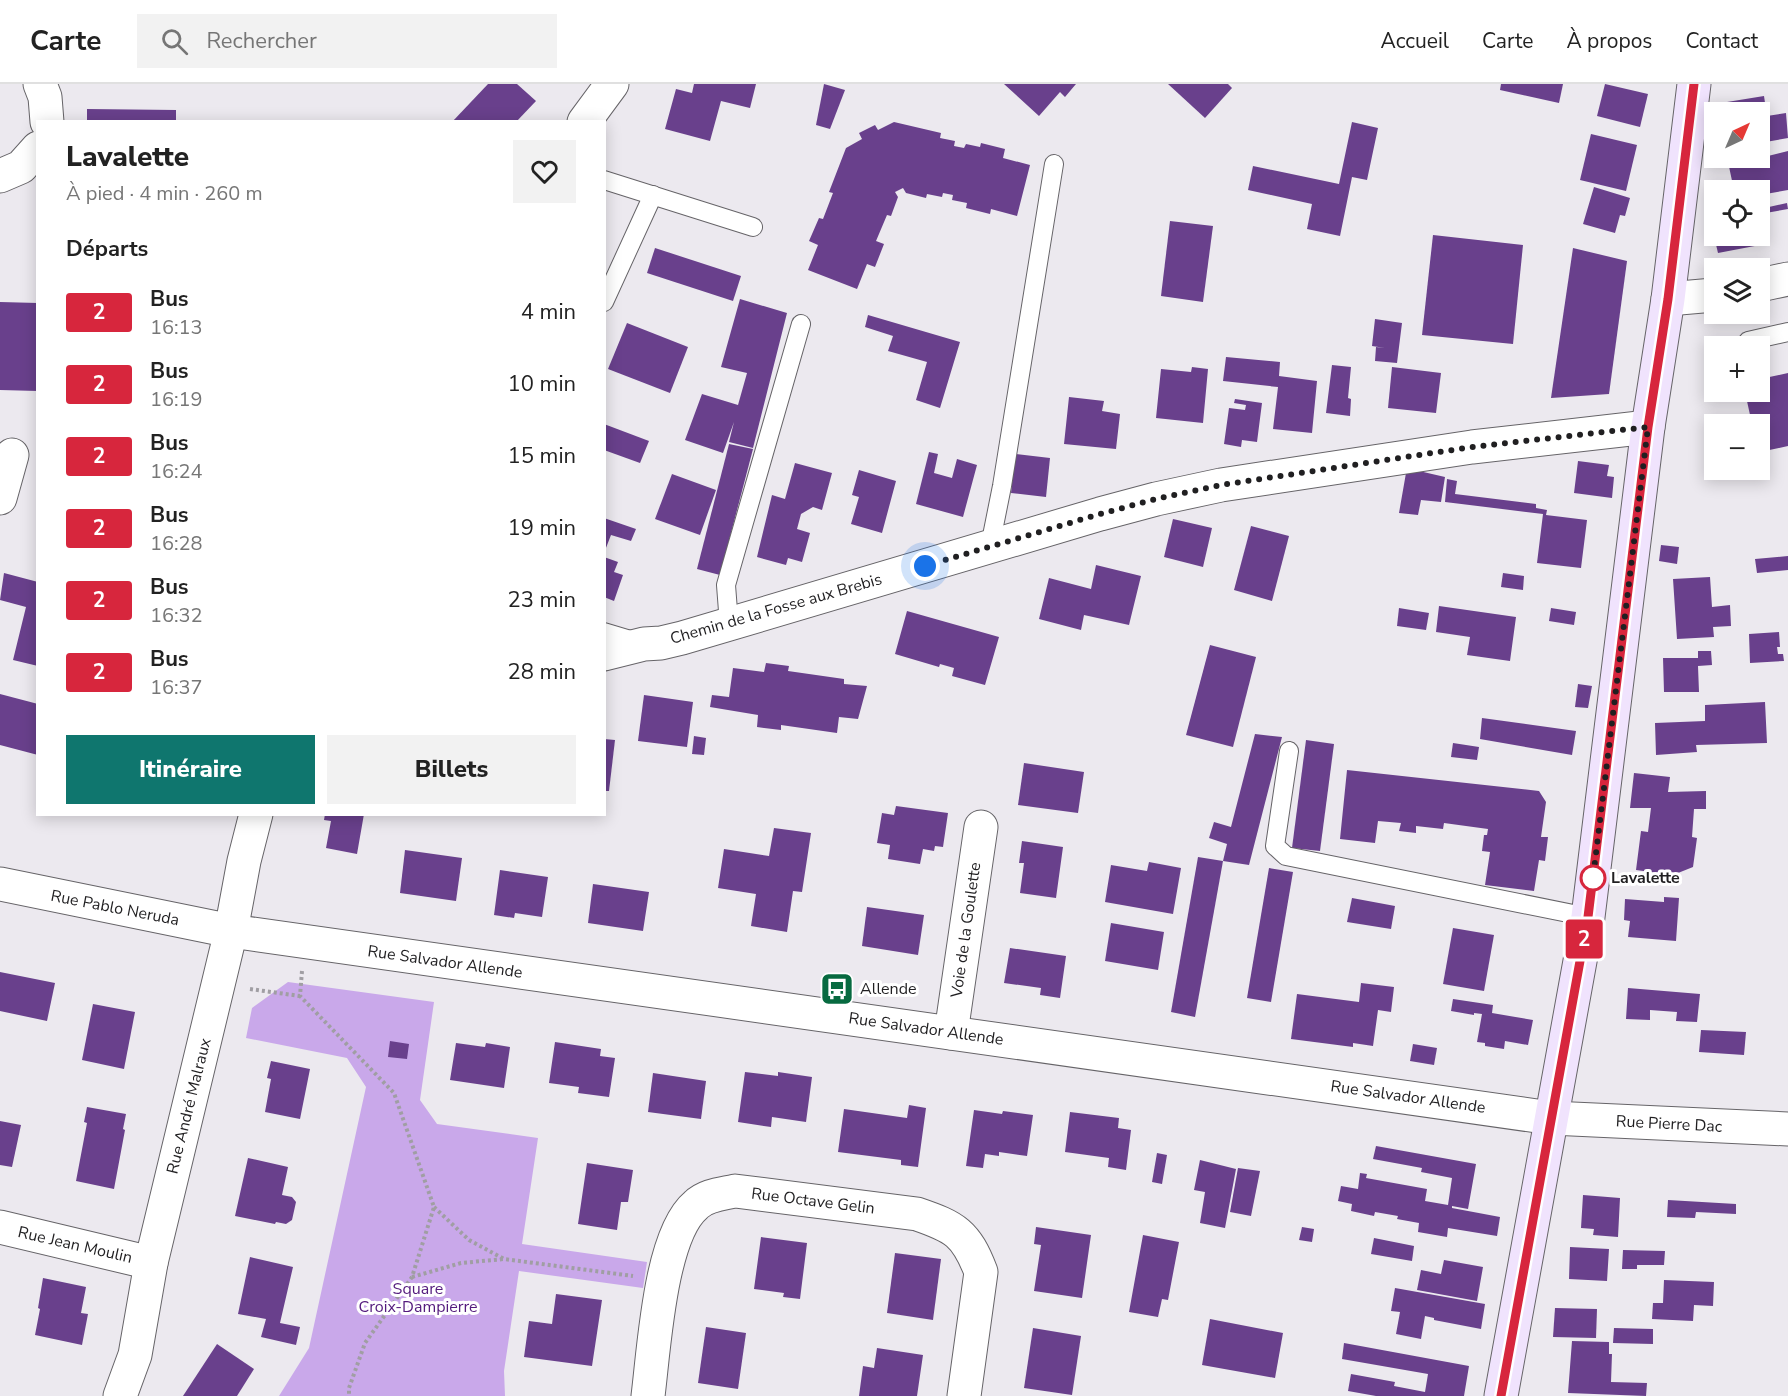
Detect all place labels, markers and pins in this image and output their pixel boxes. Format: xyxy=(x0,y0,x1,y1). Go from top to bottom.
marker: Lavalette xyxy=(1580,865,1606,891)
place label: Lavalette xyxy=(1611,867,1680,889)
bus stop icon: Allende xyxy=(819,971,855,1007)
place label: Allende xyxy=(860,978,917,1000)

